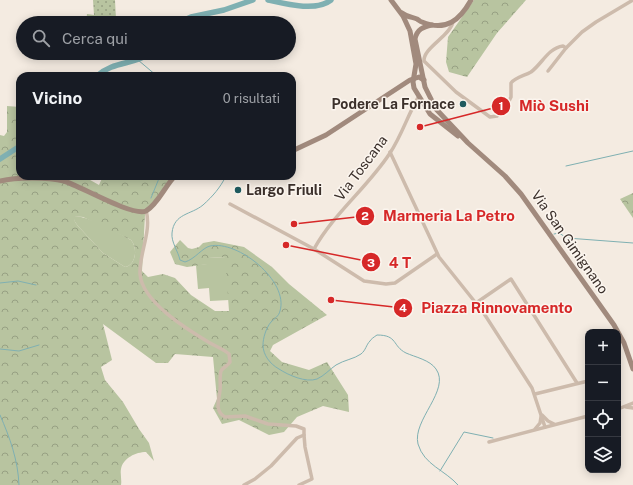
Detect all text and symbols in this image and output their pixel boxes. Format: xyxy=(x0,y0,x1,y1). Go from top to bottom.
search box xyxy=(16,16,296,60)
icon: search xyxy=(30,27,52,49)
text: Cerca qui xyxy=(62,30,128,47)
text: Vicino xyxy=(32,88,82,108)
text: 0 risultati xyxy=(223,91,280,106)
callout: Miò Sushi xyxy=(491,93,597,120)
place label: Podere La Fornace xyxy=(331,96,455,112)
text: Miò Sushi xyxy=(519,97,589,114)
marker: Podere La Fornace xyxy=(458,99,468,109)
text: 1 xyxy=(498,99,504,113)
street label: Via Toscana xyxy=(331,132,391,204)
place label: Largo Friuli xyxy=(246,182,322,198)
marker: Largo Friuli xyxy=(233,185,243,195)
street label: Via San Gimignano xyxy=(528,187,612,297)
callout: Marmeria La Petro xyxy=(355,203,523,230)
text: Marmeria La Petro xyxy=(383,207,515,224)
text: 2 xyxy=(361,209,369,223)
callout: 4 T xyxy=(361,249,419,276)
text: 4 T xyxy=(389,254,411,271)
text: 3 xyxy=(367,256,375,270)
callout: Piazza Rinnovamento xyxy=(393,294,581,321)
text: Piazza Rinnovamento xyxy=(421,299,573,316)
text: 4 xyxy=(399,301,407,315)
map controls xyxy=(585,329,621,473)
button: + xyxy=(585,329,621,365)
button: − xyxy=(585,365,621,401)
button: locate xyxy=(585,401,621,437)
button: layers xyxy=(585,437,621,473)

